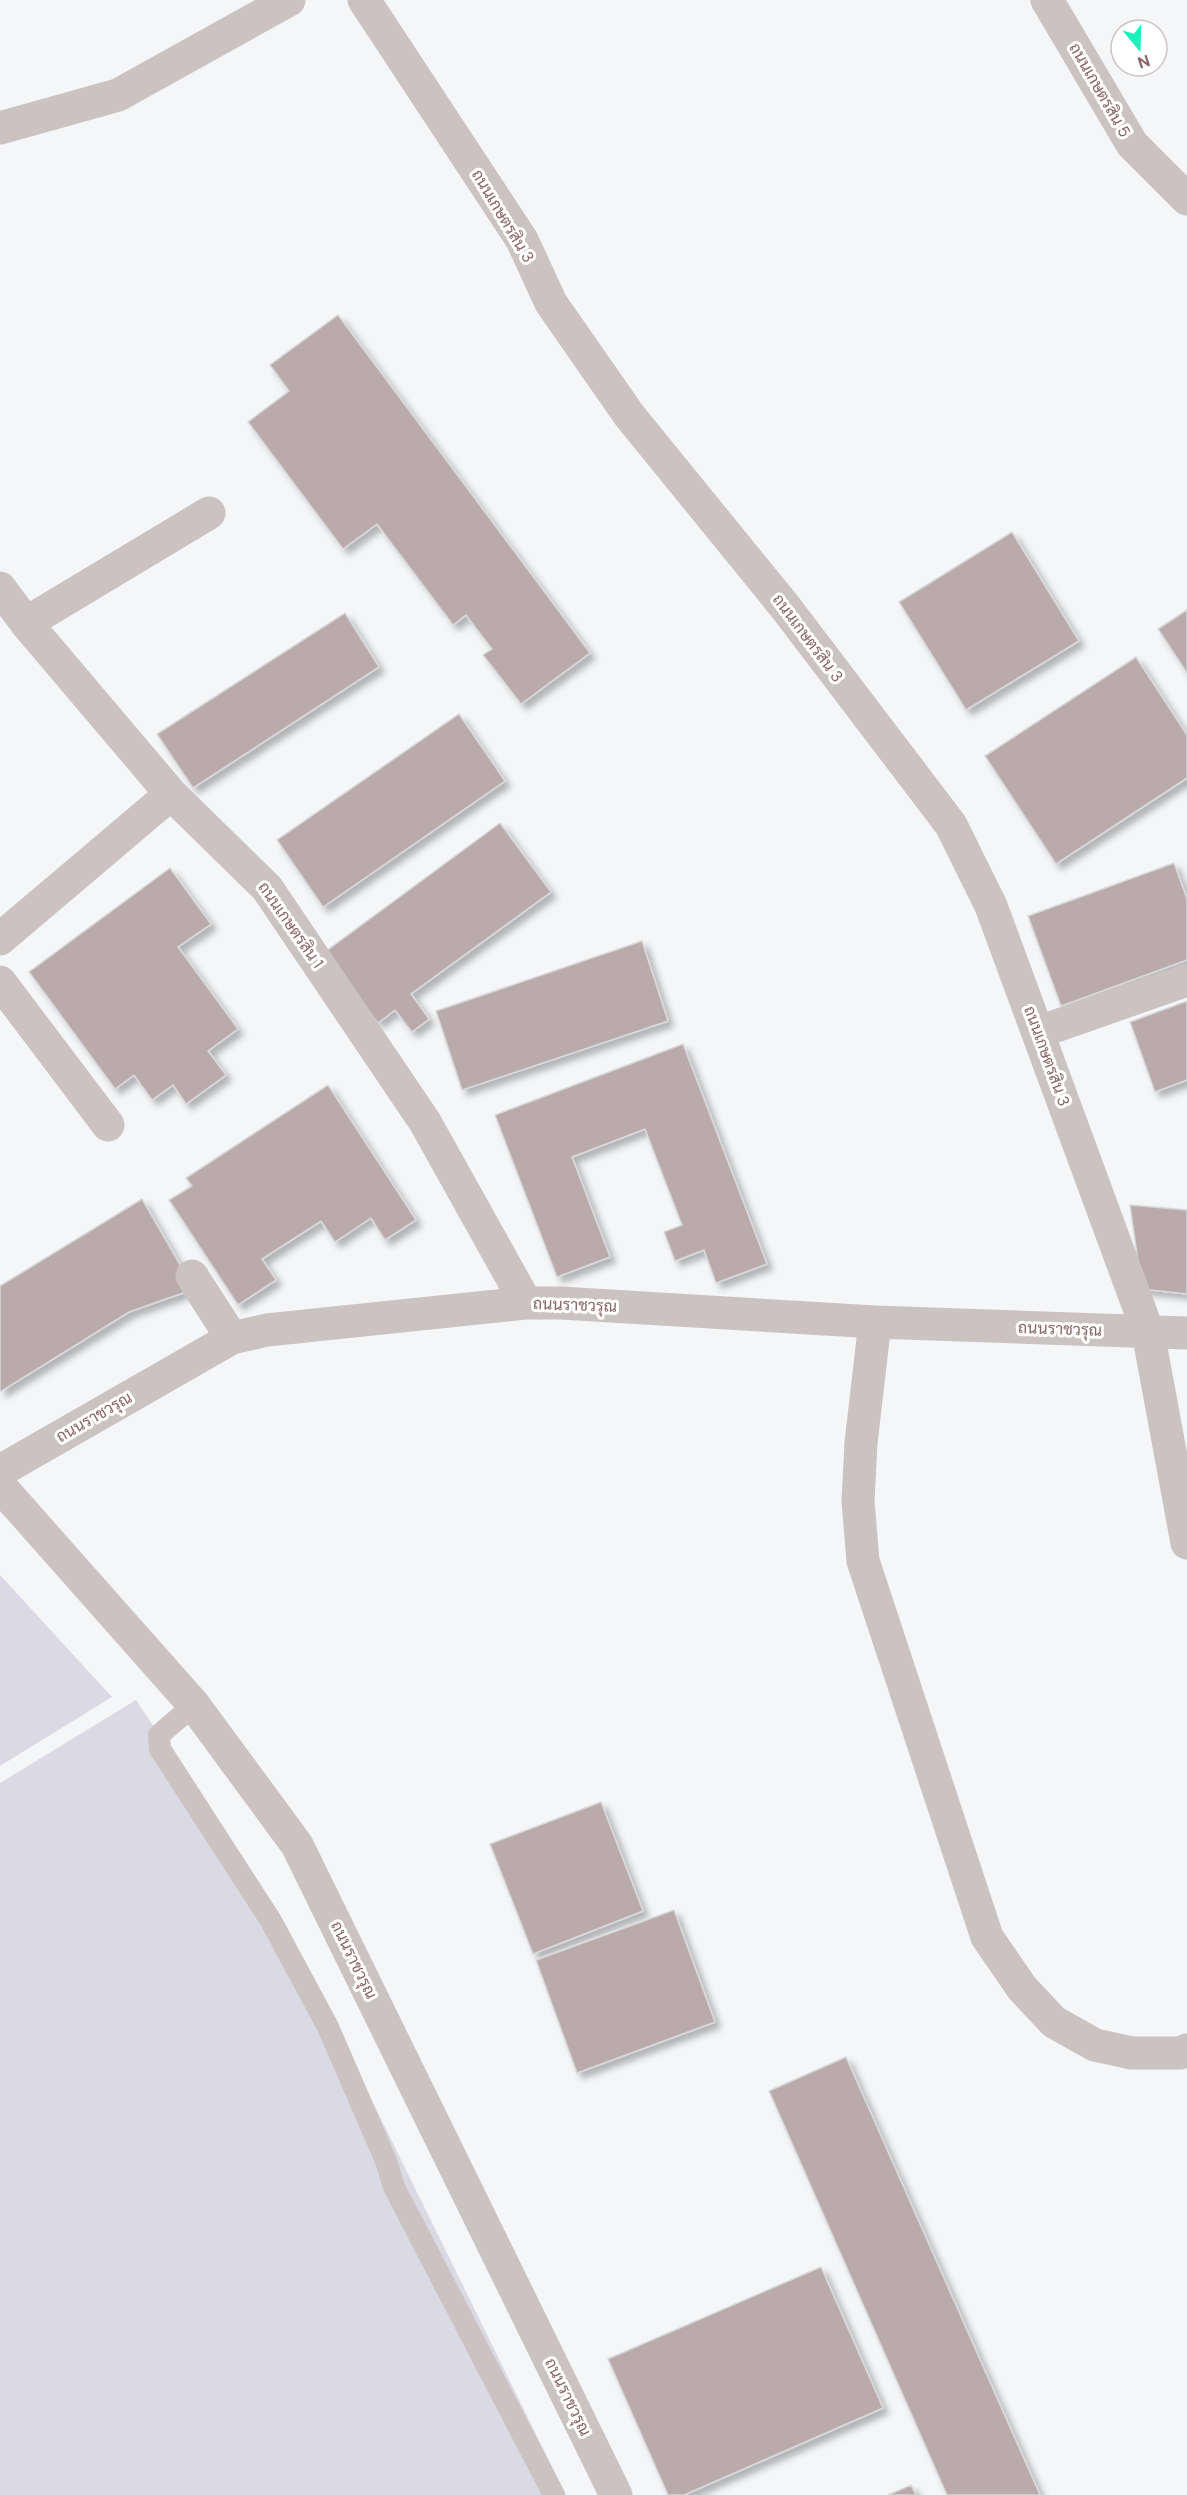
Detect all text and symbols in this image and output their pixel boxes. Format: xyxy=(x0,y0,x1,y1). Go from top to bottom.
north arrow xyxy=(1109,18,1169,78)
street label: ถนนเกษตรสิน 5 xyxy=(1064,39,1136,141)
text: N xyxy=(1135,50,1153,74)
street label: ถนนเกษตรสิน 3 xyxy=(467,165,539,267)
street label: ถนนเกษตรสิน 3 xyxy=(768,590,848,686)
street label: ถนนเกษตรสิน 1 xyxy=(253,878,329,972)
street label: ถนนเกษตรสิน 3 xyxy=(1019,1003,1075,1109)
street label: ถนนราชวรุณ xyxy=(533,1293,617,1318)
street label: ถนนราชวรุณ xyxy=(1018,1317,1102,1342)
street label: ถนนราชวรุณ xyxy=(52,1387,136,1448)
street label: ถนนราชวรุณ xyxy=(325,1918,382,2003)
street label: ถนนราชวรุณ xyxy=(539,2355,596,2440)

